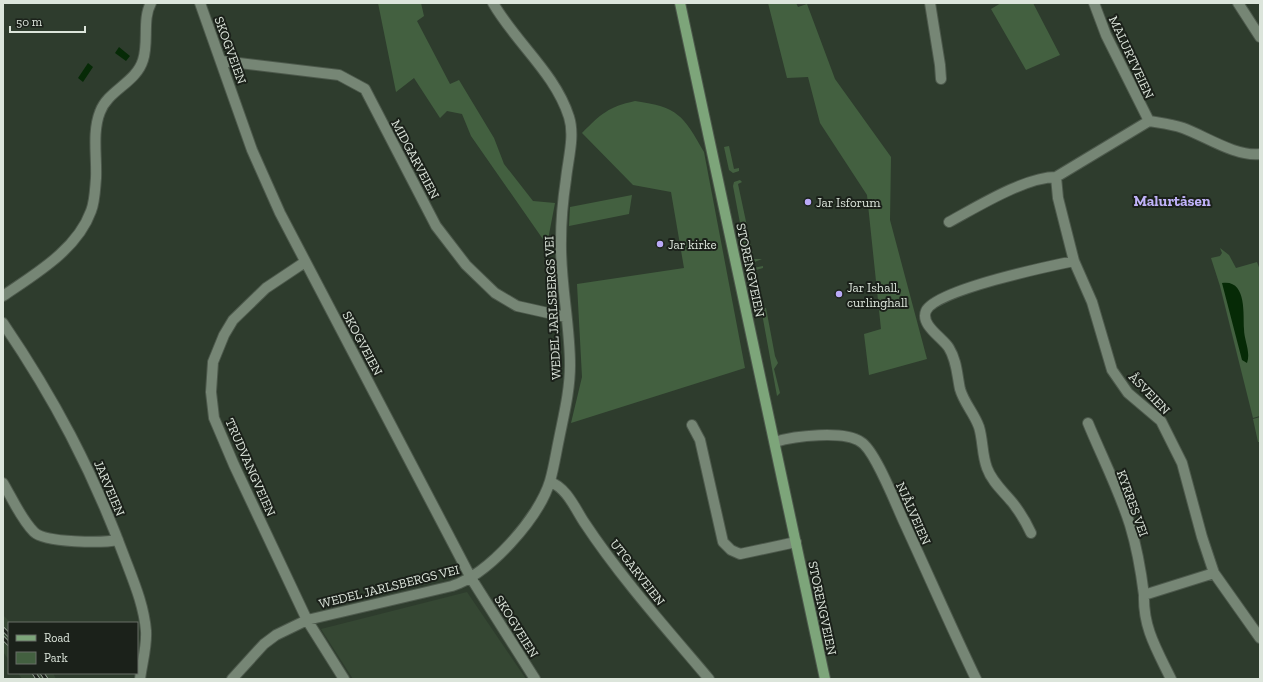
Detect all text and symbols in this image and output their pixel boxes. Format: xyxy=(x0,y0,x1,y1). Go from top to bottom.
scale bar xyxy=(10,8,85,34)
street label: MALURTVEIEN xyxy=(1106,13,1157,101)
street label: SKOGVEIEN xyxy=(211,14,250,86)
text: 50 m xyxy=(16,15,43,29)
street label: MIDGARVEIEN xyxy=(388,117,443,202)
district label: Malurtåsen xyxy=(1133,192,1211,210)
place label: Jar Isforum xyxy=(816,195,881,210)
marker: Jar Isforum xyxy=(803,197,813,207)
street label: STORENGVEIEN xyxy=(733,222,768,319)
street label: WEDEL JARLSBERGS VEI xyxy=(541,236,564,380)
place label: Jar kirke xyxy=(668,237,717,252)
marker: Jar kirke xyxy=(655,239,665,249)
place label: Jar Ishall, curlinghall xyxy=(847,280,908,310)
marker: Jar Ishall, curlinghall xyxy=(834,289,844,299)
street label: SKOGVEIEN xyxy=(339,309,386,378)
street label: ÅSVEIEN xyxy=(1126,369,1174,418)
street label: TRUDVANGVEIEN xyxy=(222,416,279,519)
street label: JARVEIEN xyxy=(91,458,128,519)
street label: KYRRES VEI xyxy=(1114,468,1151,538)
street label: NJÅLVEIEN xyxy=(893,480,934,547)
street label: UTGARVEIEN xyxy=(607,536,668,609)
street label: STORENGVEIEN xyxy=(805,560,840,657)
street label: WEDEL JARLSBERGS VEI xyxy=(317,562,461,611)
street label: SKOGVEIEN xyxy=(491,592,542,661)
legend xyxy=(8,622,138,674)
text: Road xyxy=(44,631,70,645)
text: Park xyxy=(44,651,69,665)

